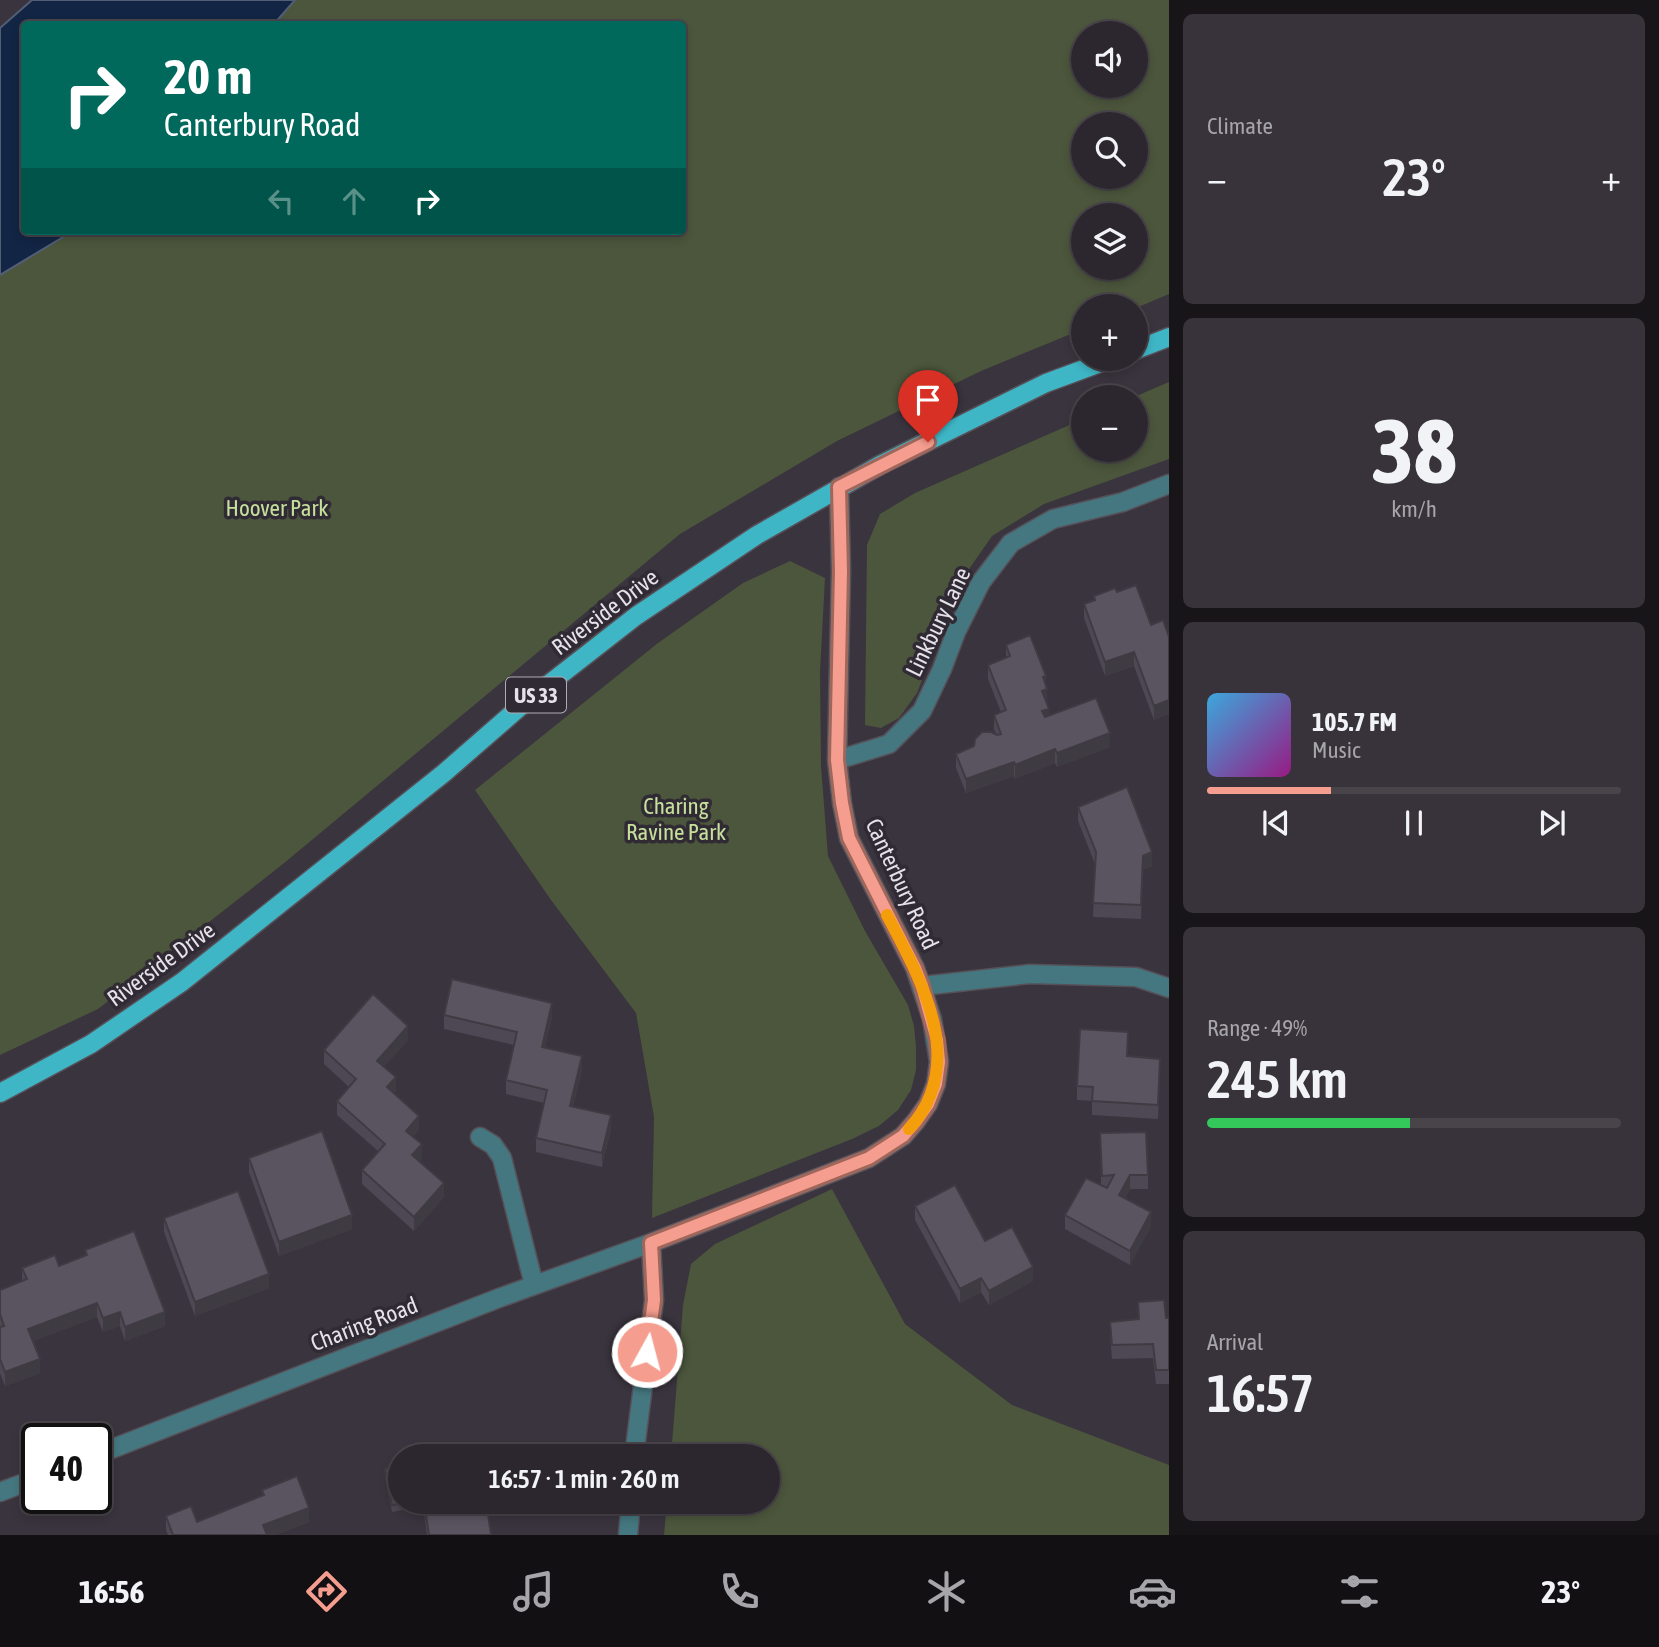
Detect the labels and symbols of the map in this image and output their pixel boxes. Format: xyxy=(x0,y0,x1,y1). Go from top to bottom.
pin xyxy=(898,370,958,442)
park label: Hoover Park xyxy=(226,495,328,521)
street label: Linkbury Lane xyxy=(900,563,976,681)
street label: Riverside Drive xyxy=(547,564,663,660)
road number: US 33 xyxy=(506,678,566,712)
park label: Charing Ravine Park xyxy=(626,793,726,845)
street label: Canterbury Road xyxy=(860,815,944,953)
street label: Riverside Drive xyxy=(102,917,220,1011)
street label: Charing Road xyxy=(307,1292,421,1356)
position arrow xyxy=(610,1315,684,1389)
speed limit sign: 40 xyxy=(21,1423,112,1514)

